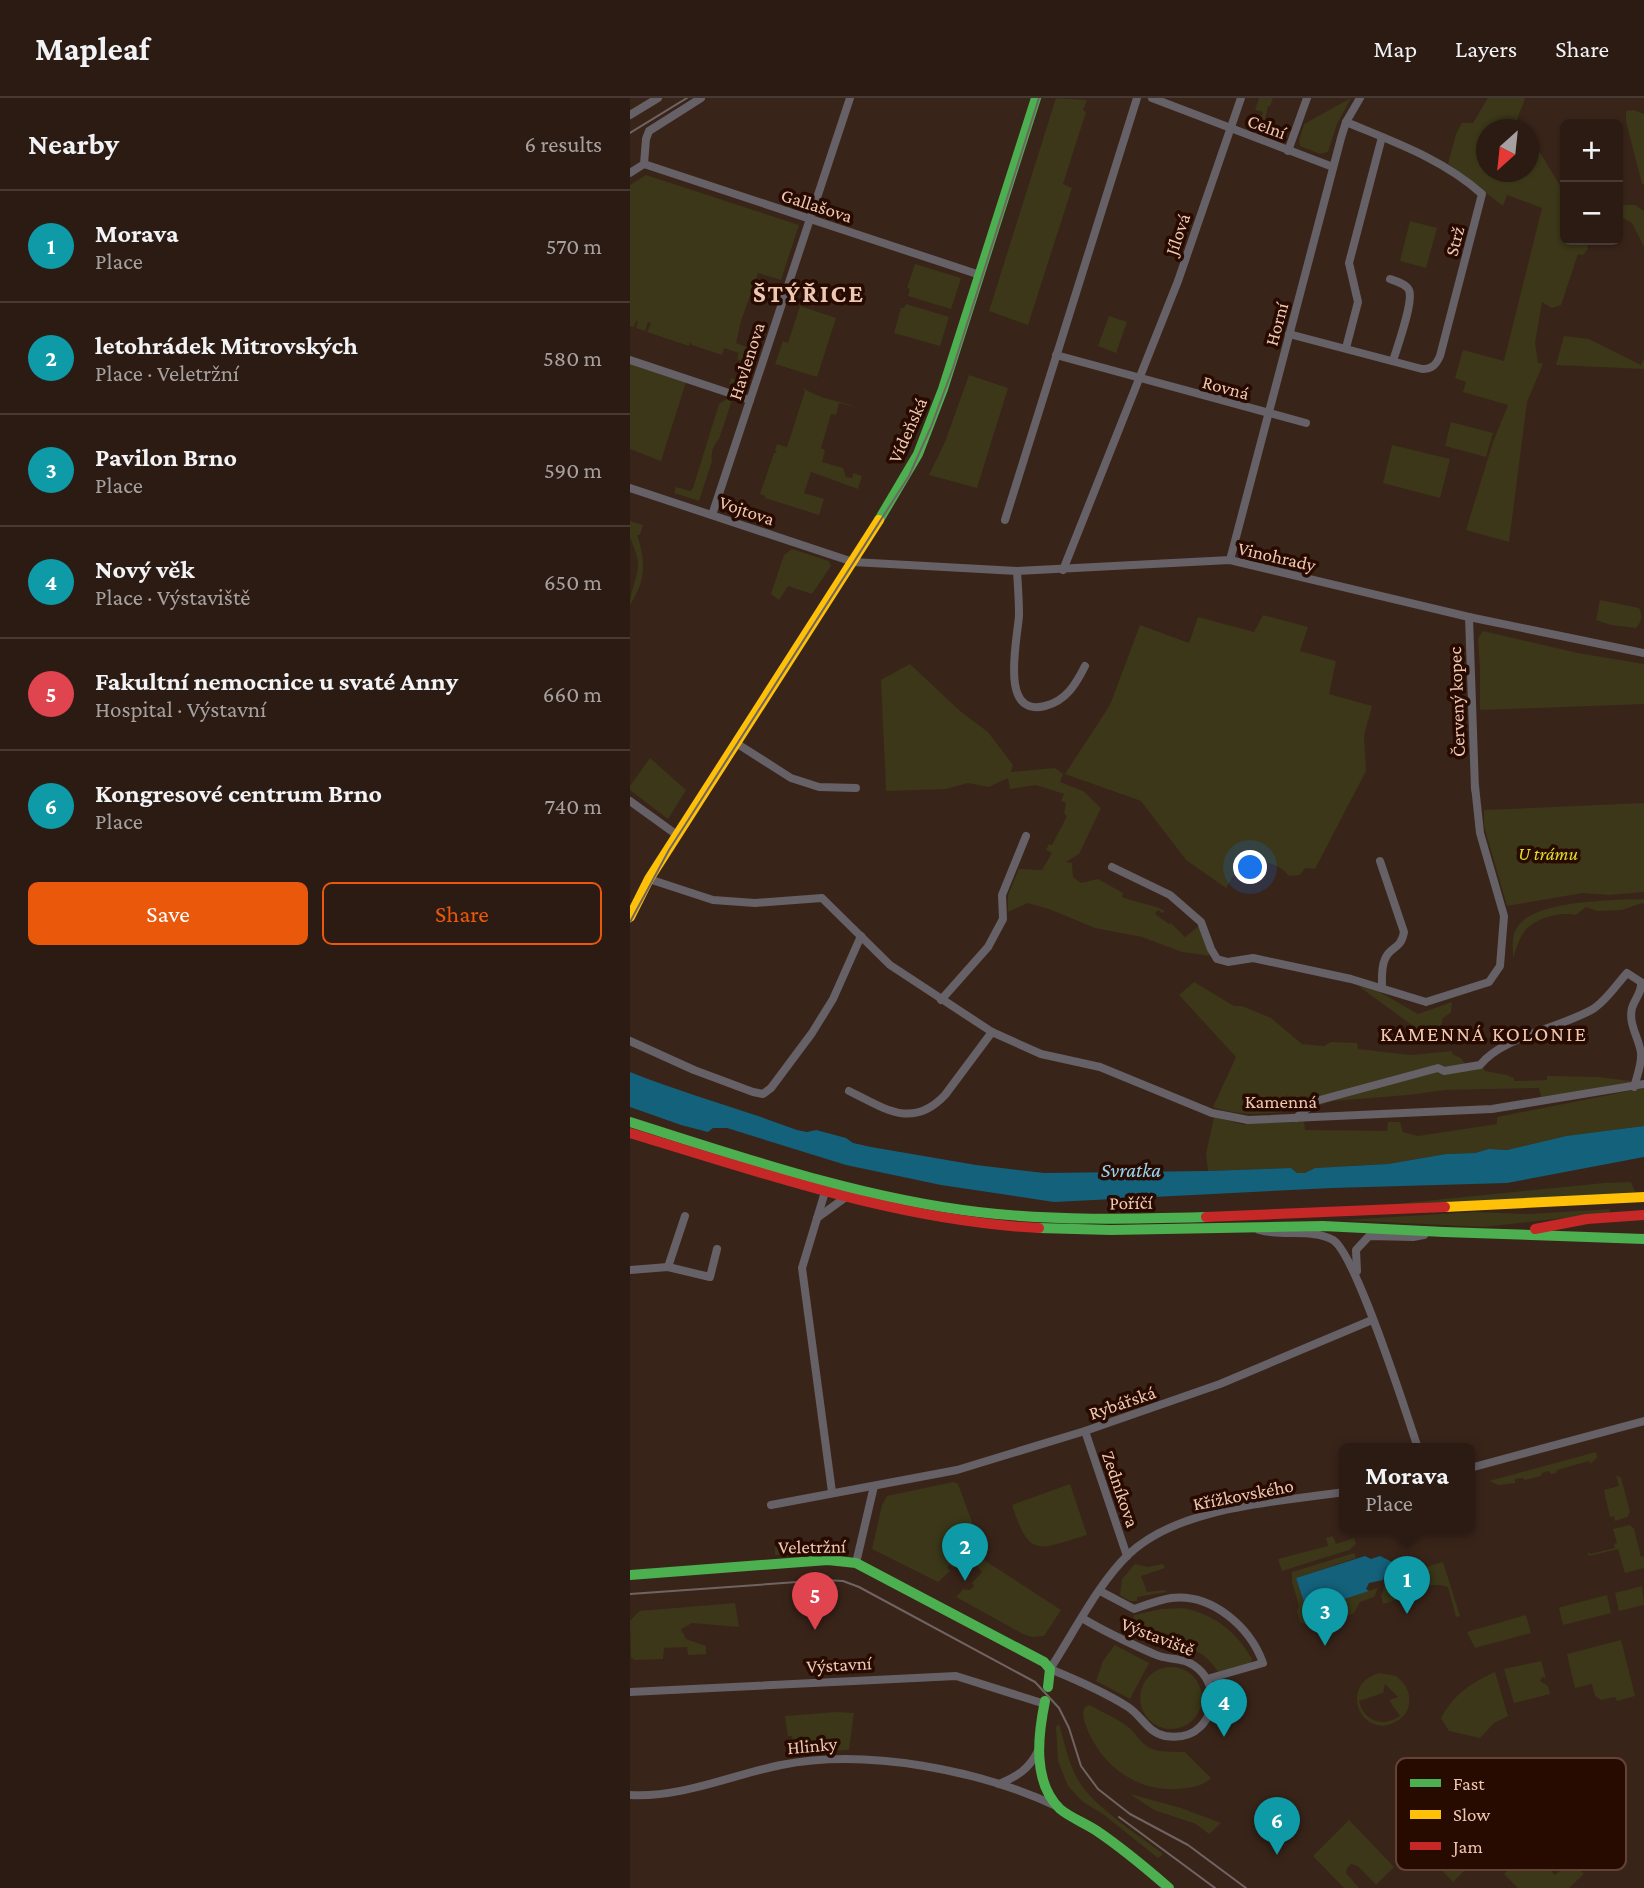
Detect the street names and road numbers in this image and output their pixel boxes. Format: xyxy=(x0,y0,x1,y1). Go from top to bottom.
street label: Celní xyxy=(1245,110,1290,143)
street label: Gallašova xyxy=(778,184,855,227)
street label: Jílová xyxy=(1160,210,1194,260)
street label: Strž xyxy=(1440,224,1468,258)
street label: Horní xyxy=(1261,299,1293,348)
street label: Havlenova xyxy=(724,320,769,403)
street label: Rovná xyxy=(1200,371,1252,404)
street label: Vídeňská xyxy=(884,394,931,466)
street label: Vojtova xyxy=(716,491,777,531)
street label: Vinohrady xyxy=(1236,537,1318,576)
street label: Červený kopec xyxy=(1444,646,1469,757)
street label: Kamenná xyxy=(1245,1091,1317,1112)
street label: Poříčí xyxy=(1109,1192,1154,1213)
street label: Rybářská xyxy=(1086,1381,1159,1424)
street label: Zedníkova xyxy=(1098,1448,1143,1530)
street label: Křížkovského xyxy=(1191,1474,1295,1515)
street label: Veletržní xyxy=(778,1535,847,1558)
street label: Výstaviště xyxy=(1118,1613,1198,1660)
street label: Výstavní xyxy=(806,1652,873,1677)
street label: Hlinky xyxy=(786,1733,838,1758)

